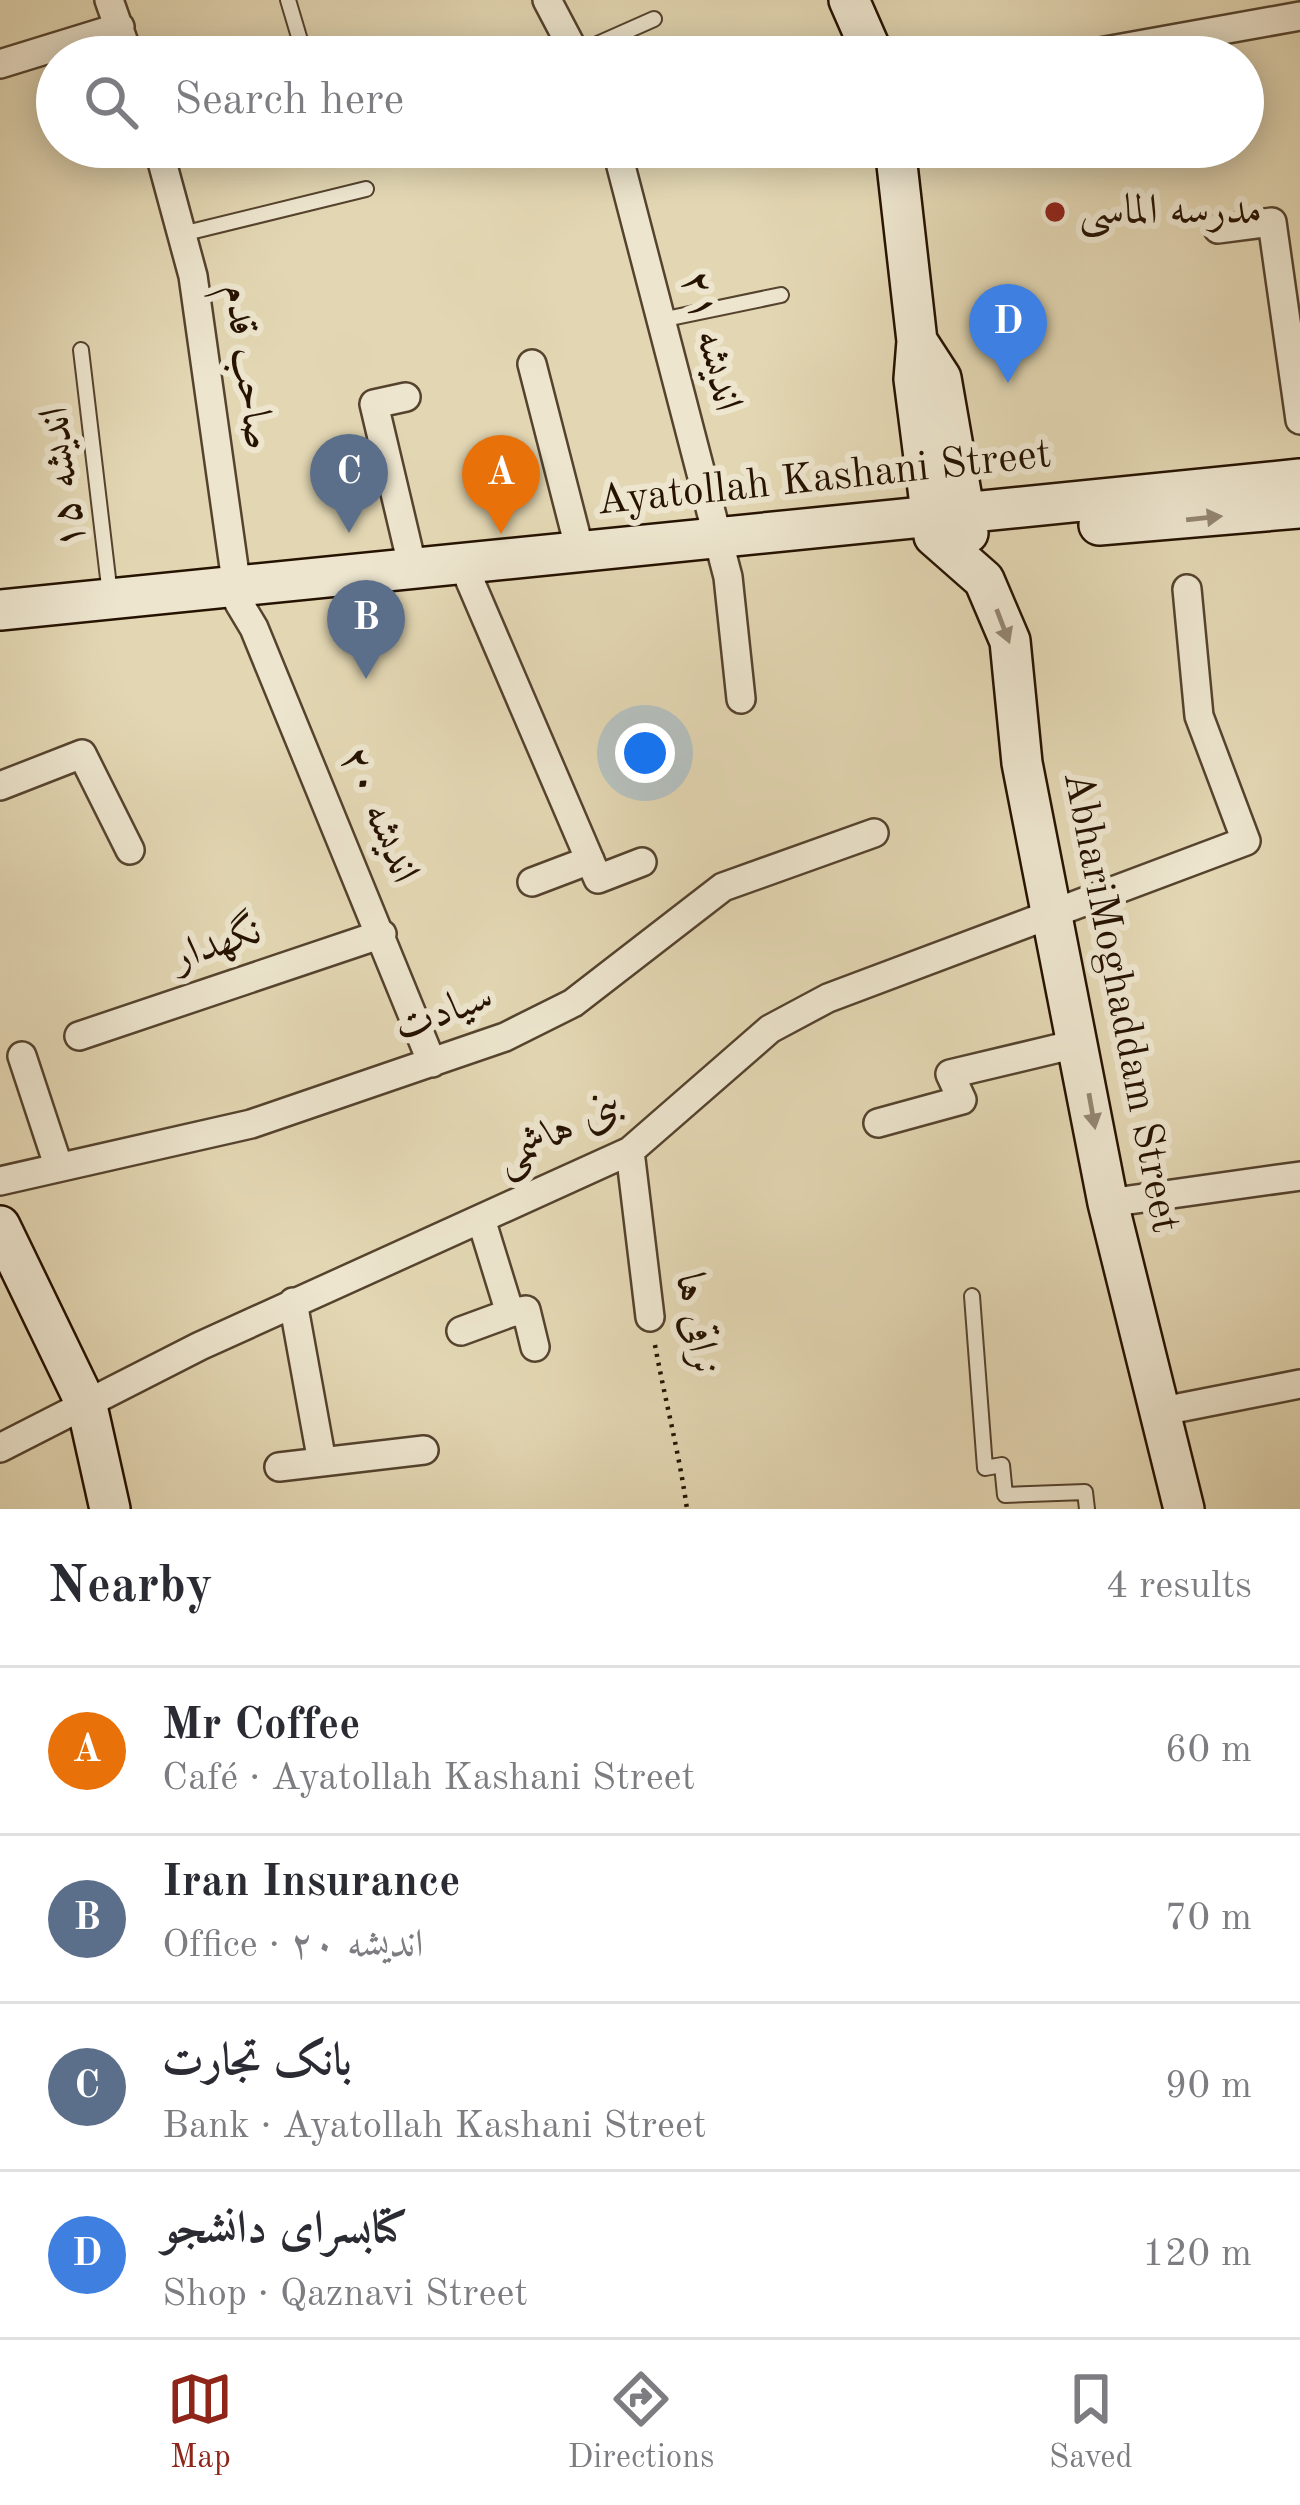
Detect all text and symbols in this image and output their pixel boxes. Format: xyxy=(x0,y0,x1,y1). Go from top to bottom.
search box xyxy=(36,36,1264,168)
icon: search xyxy=(78,69,144,135)
text: Search here xyxy=(174,79,404,124)
place label: مدرسه الماسی xyxy=(1079,191,1262,238)
marker: مدرسه الماسی xyxy=(1042,199,1068,225)
street label: اندیشه ۲۱ xyxy=(672,266,748,416)
street label: صاحب قدم xyxy=(203,282,279,454)
pin: D xyxy=(969,284,1047,383)
street label: اندیشه ۱۵ xyxy=(34,404,94,552)
pin: C xyxy=(310,434,388,533)
street label: Ayatollah Kashani Street xyxy=(595,434,1053,524)
pin: A xyxy=(462,435,540,534)
one-way arrow xyxy=(1186,508,1223,527)
pin: B xyxy=(327,580,405,679)
one-way arrow xyxy=(994,609,1013,645)
your location xyxy=(615,723,675,783)
street label: اندیشه ۲۰ xyxy=(331,741,425,889)
street label: AbhariMoghaddam Street xyxy=(1055,768,1185,1236)
street label: نگهدار xyxy=(162,905,267,981)
street label: سیادت xyxy=(389,976,499,1050)
street label: بنی هاشمی xyxy=(489,1081,631,1186)
one-way arrow xyxy=(1082,1093,1101,1130)
street label: نراقی ها xyxy=(666,1270,728,1378)
text: Nearby xyxy=(48,1562,213,1613)
text: 4 results xyxy=(1106,1567,1252,1606)
text: Mr Coffee xyxy=(162,1704,361,1749)
text: A xyxy=(72,1731,102,1770)
text: 60 m xyxy=(1165,1731,1252,1770)
text: Café · Ayatollah Kashani Street xyxy=(162,1759,695,1798)
text: Iran Insurance xyxy=(162,1861,460,1906)
text: B xyxy=(73,1899,101,1938)
text: 70 m xyxy=(1165,1899,1252,1938)
text: Office · اندیشه ۲۰ xyxy=(162,1926,423,1965)
text: بانک تجارت xyxy=(162,2040,352,2085)
text: C xyxy=(74,2067,100,2106)
text: 90 m xyxy=(1165,2067,1252,2106)
text: Bank · Ayatollah Kashani Street xyxy=(162,2107,707,2146)
text: کتابسرای دانشجو xyxy=(162,2208,407,2253)
text: D xyxy=(72,2235,102,2274)
text: 120 m xyxy=(1142,2235,1252,2274)
text: Shop · Qaznavi Street xyxy=(162,2275,528,2314)
tab: Map xyxy=(167,2366,233,2479)
tab: Directions xyxy=(568,2366,714,2479)
tab: Saved xyxy=(1049,2366,1133,2479)

